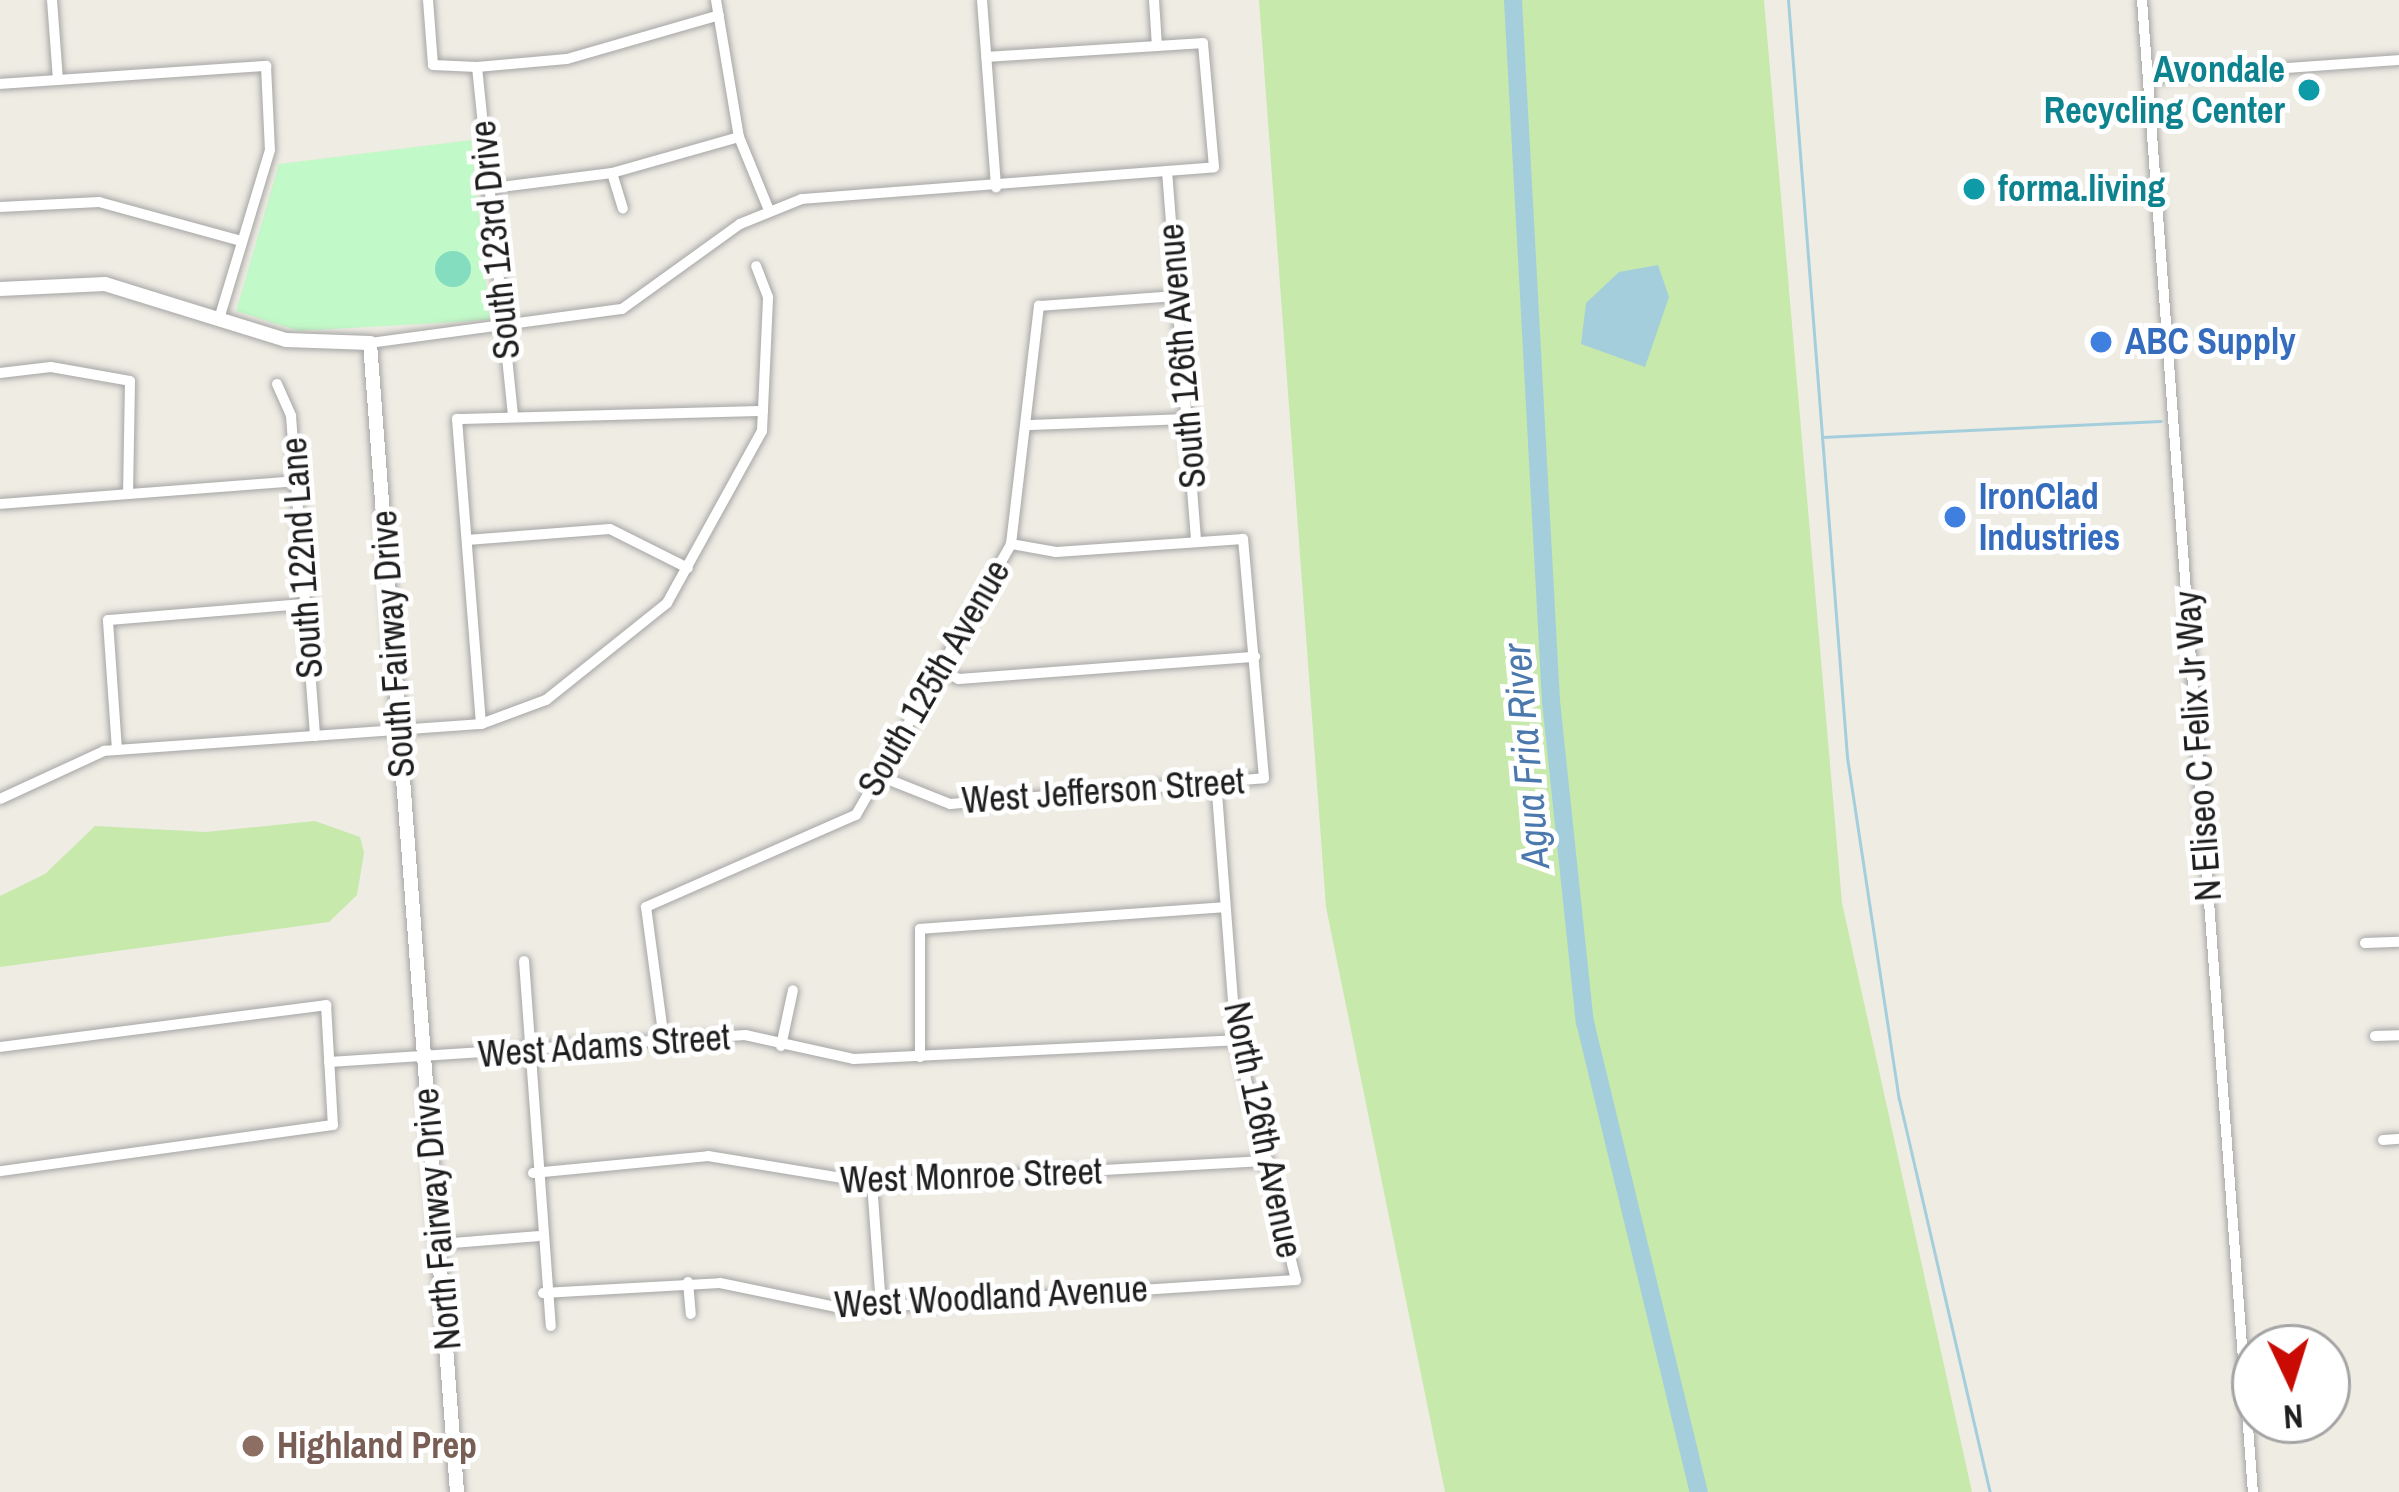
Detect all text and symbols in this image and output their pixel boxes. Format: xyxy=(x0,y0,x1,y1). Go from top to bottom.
place label: Avondale Recycling Center xyxy=(2044,47,2285,132)
marker: Avondale Recycling Center xyxy=(2296,77,2322,103)
street label: South 123rd Drive xyxy=(461,119,529,361)
place label: forma.living xyxy=(1998,167,2165,211)
marker: forma.living xyxy=(1961,176,1987,202)
street label: South 126th Avenue xyxy=(1149,221,1215,491)
place label: ABC Supply xyxy=(2125,320,2296,364)
marker: ABC Supply xyxy=(2088,329,2114,355)
street label: South 122nd Lane xyxy=(272,436,332,680)
place label: IronClad Industries xyxy=(1979,474,2120,559)
marker: IronClad Industries xyxy=(1942,504,1968,530)
street label: South Fairway Drive xyxy=(362,509,424,779)
street label: South 125th Avenue xyxy=(849,552,1019,804)
street label: N Eliseo C Felix Jr Way xyxy=(2166,589,2230,903)
water label: Agua Fria River xyxy=(1493,642,1559,870)
street label: West Jefferson Street xyxy=(960,760,1246,822)
street label: North 126th Avenue xyxy=(1215,997,1311,1263)
street label: West Adams Street xyxy=(476,1016,732,1076)
street label: North Fairway Drive xyxy=(404,1086,470,1352)
street label: West Monroe Street xyxy=(839,1150,1103,1202)
street label: West Woodland Avenue xyxy=(832,1267,1150,1327)
north arrow xyxy=(2231,1324,2351,1444)
text: N xyxy=(2282,1394,2305,1440)
place label: Highland Prep xyxy=(277,1424,477,1468)
marker: Highland Prep xyxy=(240,1433,266,1459)

